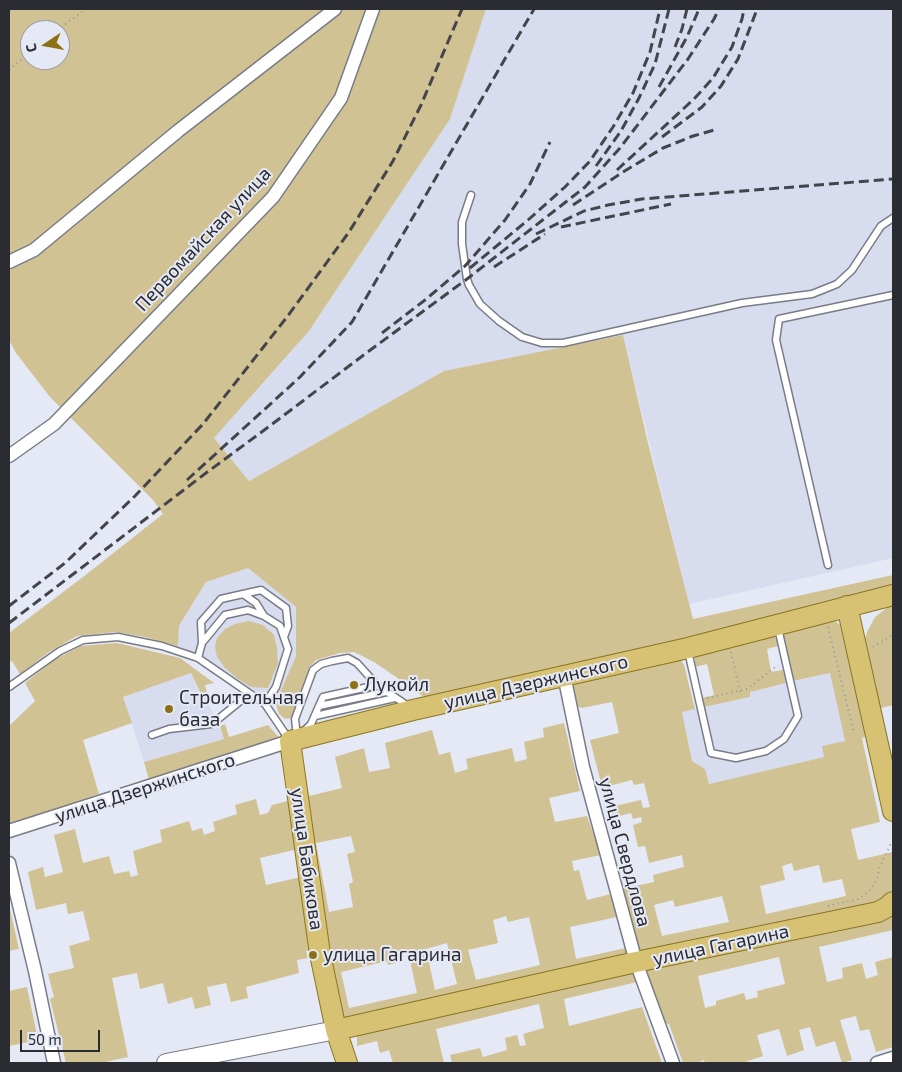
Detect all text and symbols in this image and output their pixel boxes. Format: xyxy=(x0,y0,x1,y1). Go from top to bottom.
north arrow xyxy=(20,20,70,70)
text: С xyxy=(22,42,40,54)
street label: Первомайская улица xyxy=(130,162,276,316)
street label: улица Дзержинского xyxy=(442,650,630,714)
place label: Лукойл xyxy=(364,674,429,696)
marker: Лукойл xyxy=(348,679,360,691)
place label: Строительная база xyxy=(179,687,304,731)
marker: Строительная база xyxy=(163,703,175,715)
street label: улица Дзержинского xyxy=(52,748,238,828)
street label: улица Свердлова xyxy=(594,775,656,929)
street label: улица Бабикова xyxy=(286,787,328,931)
street label: улица Гагарина xyxy=(651,919,791,971)
place label: улица Гагарина xyxy=(323,944,461,966)
marker: улица Гагарина xyxy=(307,949,319,961)
scale bar xyxy=(22,1020,102,1052)
text: 50 m xyxy=(28,1030,62,1048)

